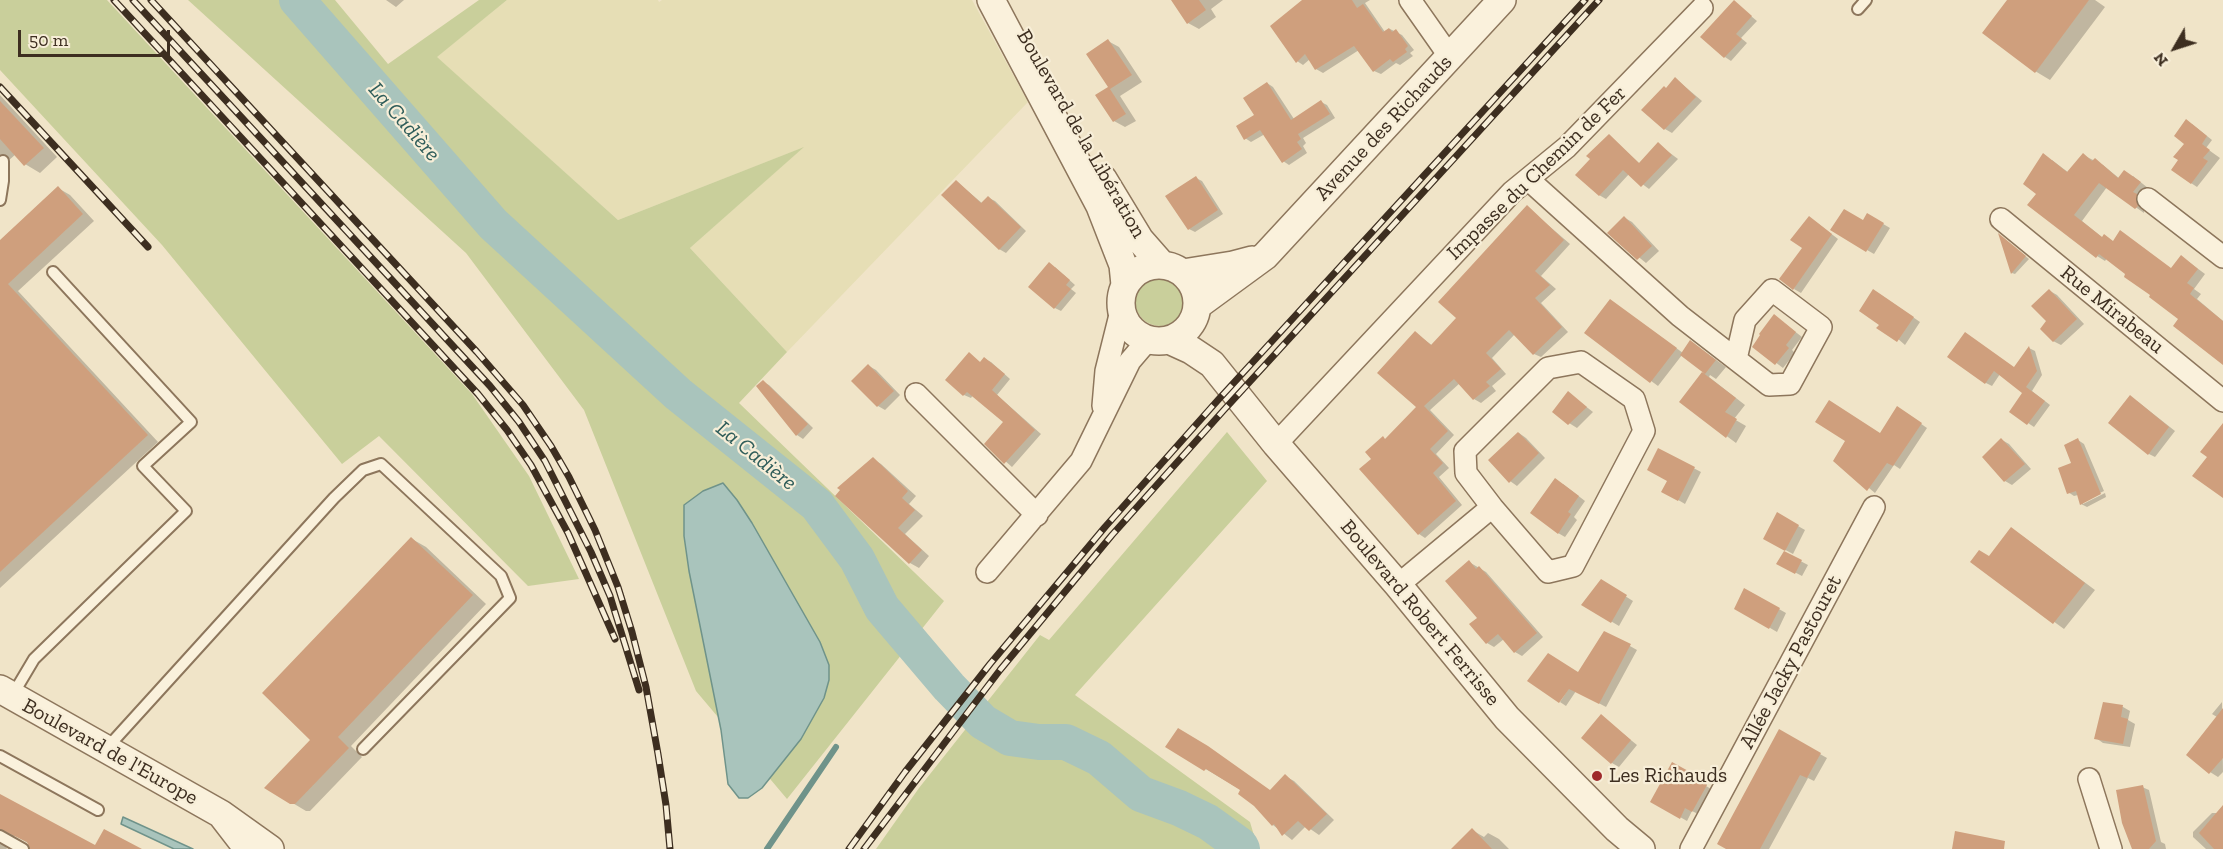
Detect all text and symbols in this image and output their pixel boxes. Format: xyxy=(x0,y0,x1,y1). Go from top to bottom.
scale bar xyxy=(21,18,172,56)
north arrow xyxy=(2145,18,2205,78)
street label: Boulevard de la Libération xyxy=(1011,25,1151,243)
text: 50 m xyxy=(29,29,68,51)
text: N xyxy=(2149,49,2172,70)
street label: Avenue des Richauds xyxy=(1310,50,1458,206)
water label: La Cadière xyxy=(363,77,445,167)
street label: Impasse du Chemin de Fer xyxy=(1442,81,1632,265)
street label: Rue Mirabeau xyxy=(2055,261,2169,359)
water label: La Cadière xyxy=(710,416,802,496)
street label: Boulevard Robert Ferrisse xyxy=(1335,515,1505,711)
street label: Allée Jacky Pastouret xyxy=(1735,571,1847,753)
street label: Boulevard de l'Europe xyxy=(18,693,202,811)
place label: Les Richauds xyxy=(1609,763,1727,789)
marker: Les Richauds xyxy=(1590,769,1604,783)

